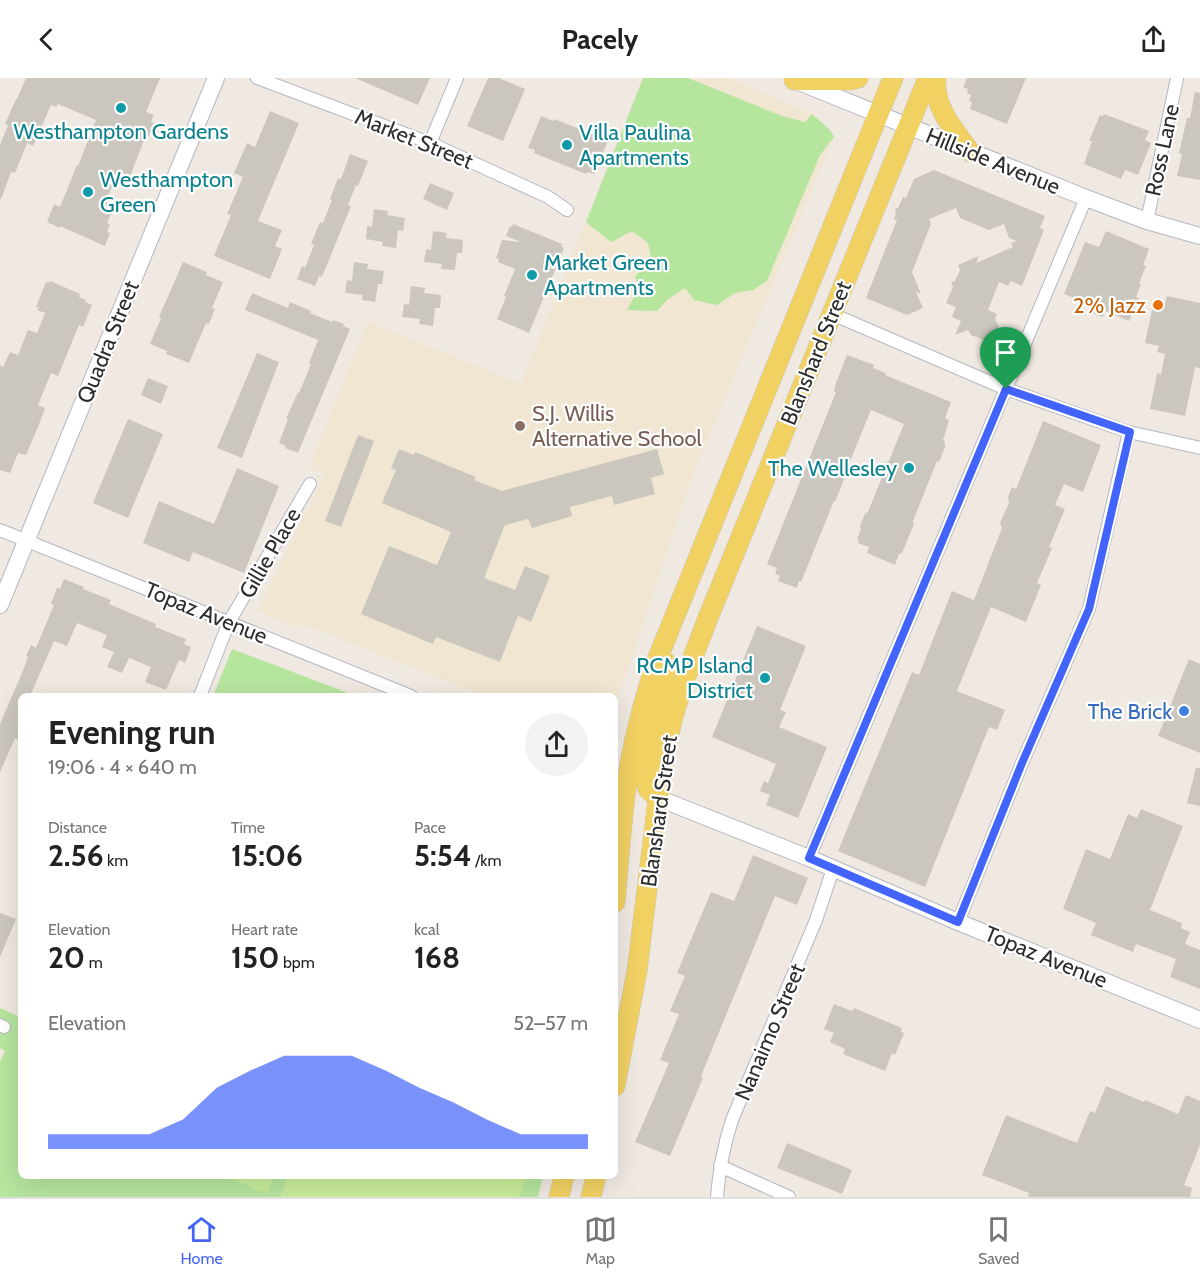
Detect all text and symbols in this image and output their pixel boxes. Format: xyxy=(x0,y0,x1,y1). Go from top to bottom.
icon: back xyxy=(30,23,63,56)
text: Pacely xyxy=(562,23,638,56)
icon: share xyxy=(1137,23,1170,56)
marker: Westhampton Gardens xyxy=(114,101,128,115)
street label: Ross Lane xyxy=(1139,102,1185,198)
street label: Market Street xyxy=(351,103,477,175)
place label: Westhampton Gardens xyxy=(13,118,229,145)
place label: Villa Paulina Apartments xyxy=(579,119,691,171)
street label: Hillside Avenue xyxy=(922,122,1064,200)
marker: Villa Paulina Apartments xyxy=(560,138,574,152)
place label: Westhampton Green xyxy=(100,166,233,218)
marker: Westhampton Green xyxy=(81,185,95,199)
place label: Market Green Apartments xyxy=(544,249,668,301)
marker: Market Green Apartments xyxy=(525,268,539,282)
street label: Quadra Street xyxy=(71,276,145,407)
street label: Blanshard Street xyxy=(775,276,857,429)
place label: 2% Jazz xyxy=(1073,292,1146,319)
marker: 2% Jazz xyxy=(1151,298,1165,312)
pin xyxy=(980,327,1031,389)
icon: arrive xyxy=(989,336,1022,369)
place label: S.J. Willis Alternative School xyxy=(532,400,703,452)
marker: S.J. Willis Alternative School xyxy=(513,419,527,433)
place label: The Wellesley xyxy=(768,455,897,482)
marker: The Wellesley xyxy=(902,461,916,475)
street label: Gillie Place xyxy=(233,503,307,603)
street label: Topaz Avenue xyxy=(141,576,271,650)
place label: RCMP Island District xyxy=(636,652,754,704)
marker: RCMP Island District xyxy=(758,671,772,685)
place label: The Brick xyxy=(1088,698,1172,725)
marker: The Brick xyxy=(1177,704,1191,718)
text: Evening run xyxy=(48,712,215,752)
button: share xyxy=(525,713,588,776)
street label: Blanshard Street xyxy=(635,733,683,889)
text: 19:06 · 4 × 640 m xyxy=(48,755,197,779)
text: Distance xyxy=(48,818,107,837)
text: Time xyxy=(231,818,265,837)
text: Pace xyxy=(414,818,446,837)
text: 2.56 xyxy=(48,837,104,874)
text: 15:06 xyxy=(231,837,303,874)
text: 5:54 xyxy=(414,837,472,874)
text: km xyxy=(104,851,128,870)
text: /km xyxy=(472,851,501,870)
text: Elevation xyxy=(48,920,111,939)
text: Heart rate xyxy=(231,920,298,939)
text: kcal xyxy=(414,920,440,939)
street label: Topaz Avenue xyxy=(981,920,1111,994)
text: 20 xyxy=(48,939,85,976)
text: 150 xyxy=(231,939,279,976)
text: 168 xyxy=(414,939,460,976)
text: m xyxy=(85,953,103,972)
text: bpm xyxy=(279,953,315,972)
street label: Nanaimo Street xyxy=(729,959,811,1105)
text: Elevation xyxy=(48,1011,126,1035)
text: 52–57 m xyxy=(513,1011,588,1035)
tab: Home xyxy=(181,1213,223,1268)
tab: Map xyxy=(584,1213,617,1268)
tab: Saved xyxy=(978,1213,1019,1268)

